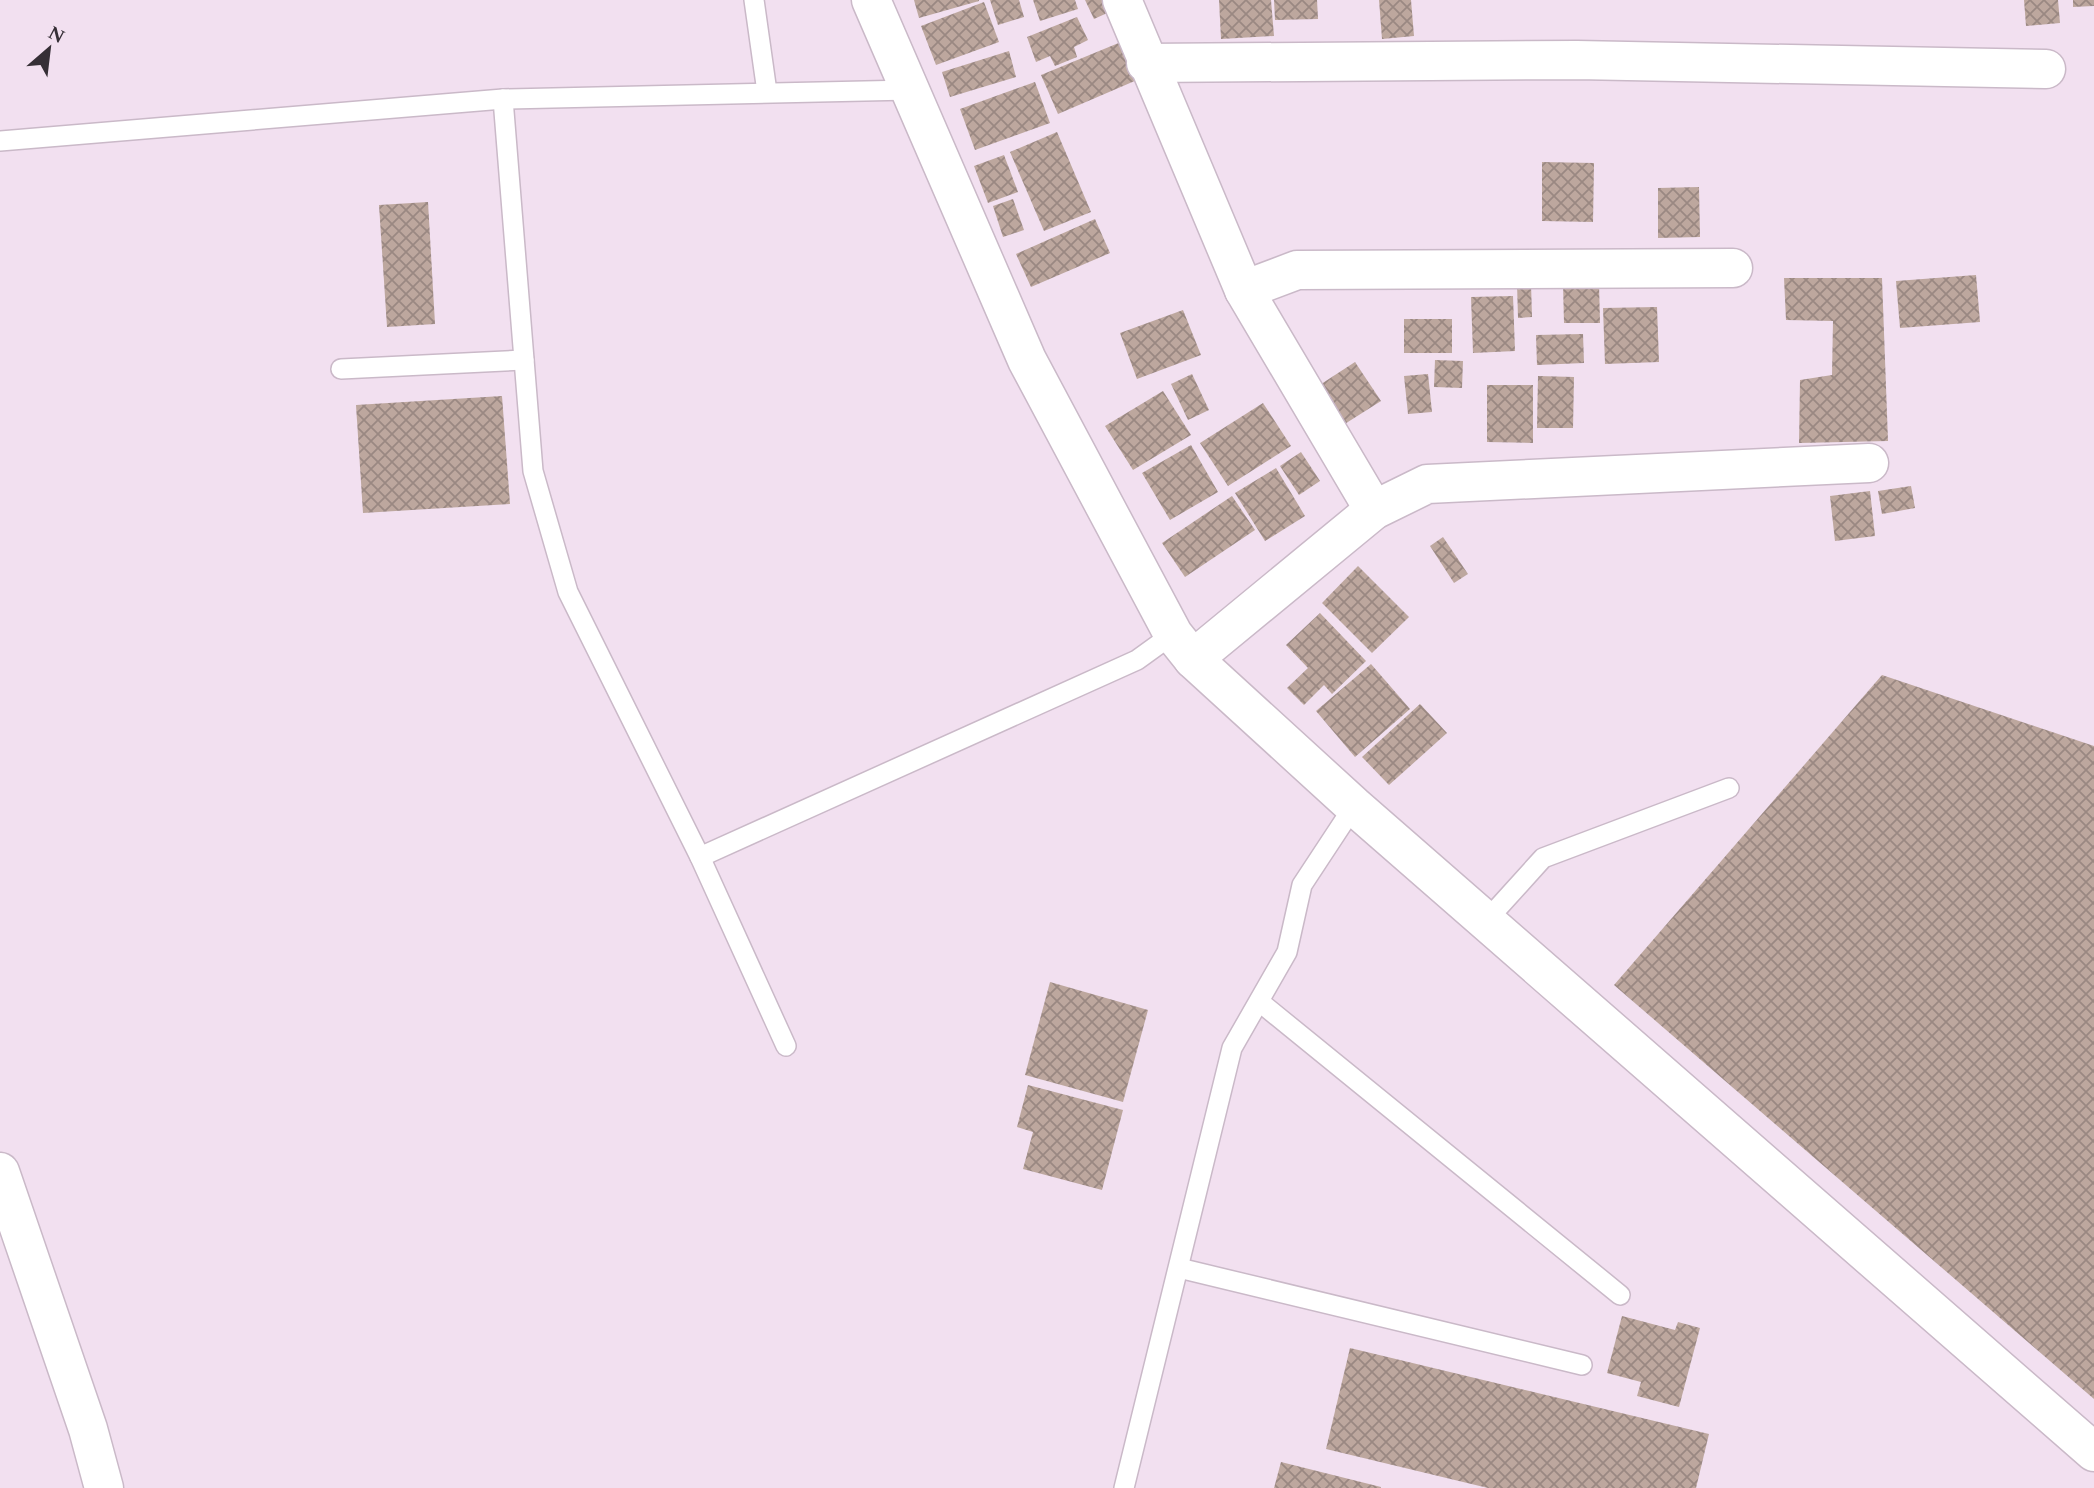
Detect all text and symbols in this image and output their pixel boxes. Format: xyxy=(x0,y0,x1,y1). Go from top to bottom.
north arrow xyxy=(14,14,84,84)
text: N xyxy=(43,19,70,52)

